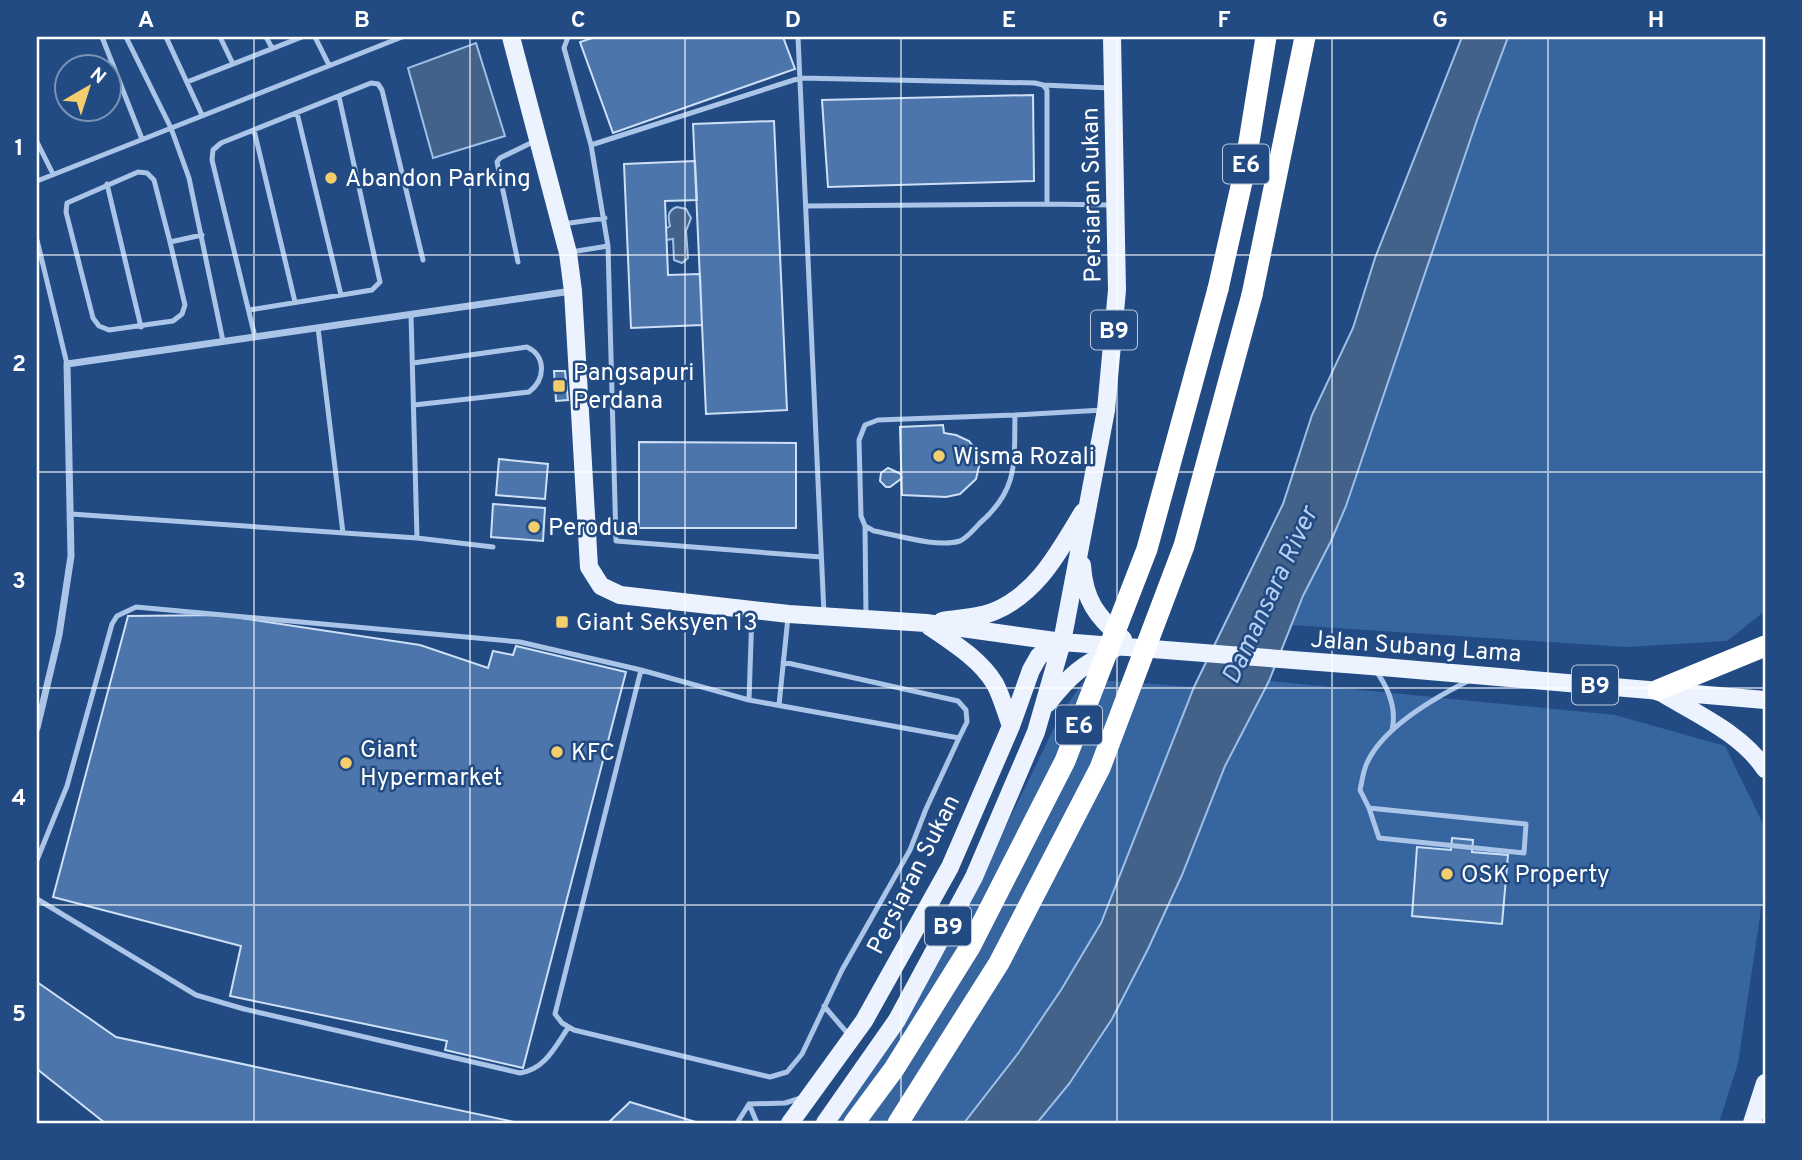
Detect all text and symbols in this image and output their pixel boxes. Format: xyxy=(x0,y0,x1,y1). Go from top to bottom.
text: A xyxy=(138,7,154,36)
text: B xyxy=(354,7,370,36)
text: C xyxy=(571,7,585,36)
text: D xyxy=(785,7,801,36)
text: E xyxy=(1002,7,1016,36)
text: F xyxy=(1217,7,1231,36)
text: G xyxy=(1432,7,1448,36)
text: H xyxy=(1648,7,1664,36)
north arrow xyxy=(52,52,122,122)
text: N xyxy=(85,63,110,90)
street label: Persiaran Sukan xyxy=(1076,107,1110,283)
text: 1 xyxy=(14,135,24,164)
road number: E6 xyxy=(1223,144,1269,183)
place label: Abandon Parking xyxy=(345,165,531,195)
marker: Abandon Parking xyxy=(323,170,339,186)
road number: B9 xyxy=(1091,310,1137,350)
text: 2 xyxy=(12,351,26,380)
place label: Pangsapuri Perdana xyxy=(573,359,694,417)
marker: Pangsapuri Perdana xyxy=(551,378,567,394)
place label: Wisma Rozali xyxy=(953,443,1095,473)
marker: Wisma Rozali xyxy=(931,448,947,464)
water label: Damansara River xyxy=(1216,500,1328,690)
place label: Perodua xyxy=(548,514,639,544)
marker: Perodua xyxy=(526,519,542,535)
text: 3 xyxy=(12,568,26,597)
place label: Giant Seksyen 13 xyxy=(576,609,758,639)
marker: Giant Seksyen 13 xyxy=(554,614,570,630)
street label: Jalan Subang Lama xyxy=(1309,626,1522,670)
road number: B9 xyxy=(1572,666,1618,705)
road number: E6 xyxy=(1056,706,1102,744)
place label: Giant Hypermarket xyxy=(360,736,502,794)
place label: KFC xyxy=(571,739,615,769)
marker: KFC xyxy=(549,744,565,760)
marker: Giant Hypermarket xyxy=(338,755,354,771)
text: 4 xyxy=(12,785,26,814)
street label: Persiaran Sukan xyxy=(862,790,968,960)
place label: OSK Property xyxy=(1461,861,1610,891)
marker: OSK Property xyxy=(1439,866,1455,882)
road number: B9 xyxy=(925,906,971,945)
text: 5 xyxy=(12,1001,26,1030)

